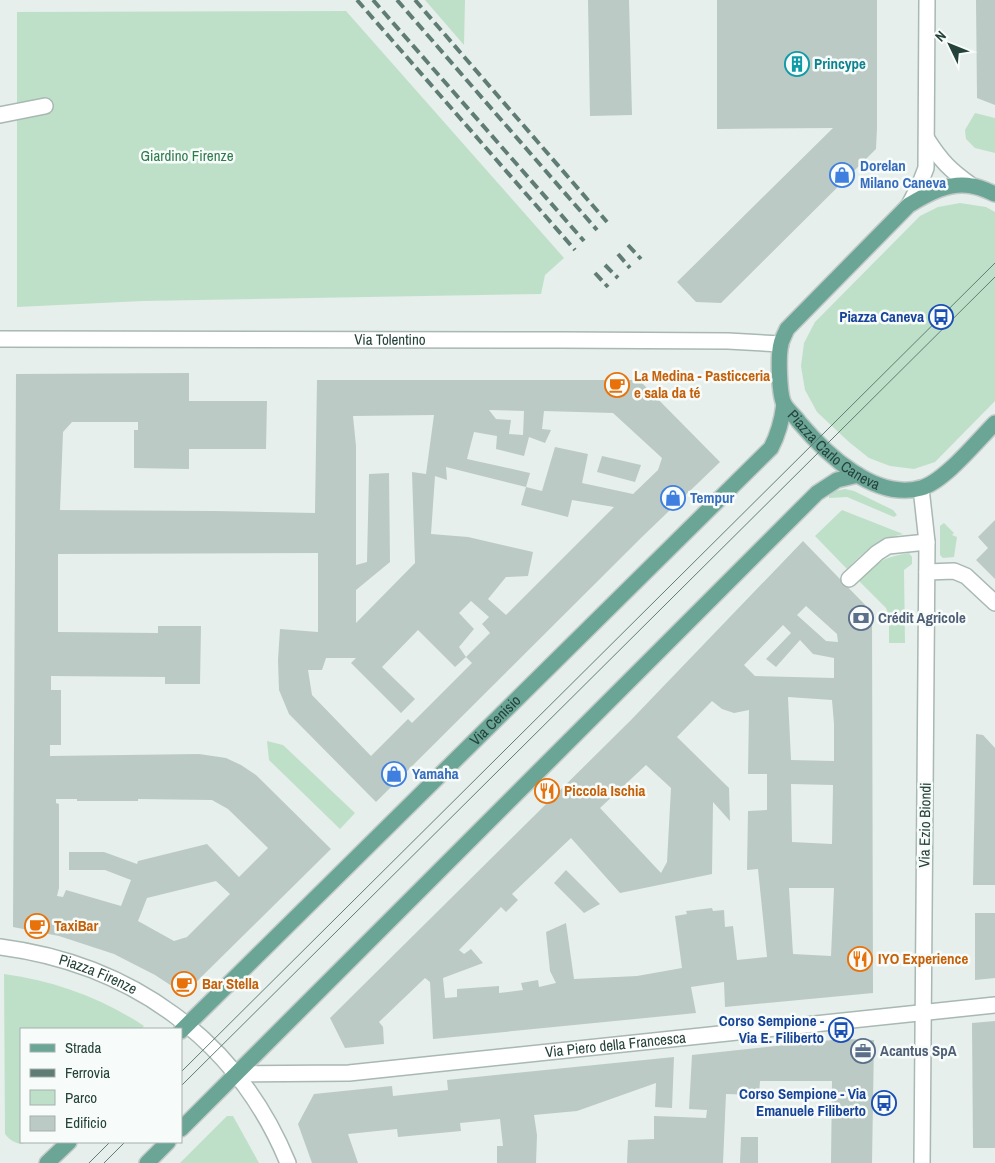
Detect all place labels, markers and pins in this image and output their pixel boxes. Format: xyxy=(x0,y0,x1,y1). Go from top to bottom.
building icon: Princype xyxy=(784,51,810,77)
place label: Princype xyxy=(814,53,866,74)
place label: Dorelan Milano Caneva xyxy=(860,155,946,193)
shop icon: Dorelan Milano Caneva xyxy=(829,162,855,188)
bus stop icon: Piazza Caneva xyxy=(928,304,954,330)
place label: Piazza Caneva xyxy=(839,306,924,327)
place label: La Medina - Pasticceria e sala da té xyxy=(634,365,770,403)
cafe icon: La Medina - Pasticceria e sala da té xyxy=(604,372,630,398)
shop icon: Tempur xyxy=(660,485,686,511)
place label: Tempur xyxy=(690,487,734,508)
bank icon: Crédit Agricole xyxy=(848,605,874,631)
place label: Crédit Agricole xyxy=(878,607,966,628)
shop icon: Yamaha xyxy=(381,761,407,787)
place label: Yamaha xyxy=(412,763,459,784)
restaurant icon: Piccola Ischia xyxy=(534,778,560,804)
place label: Piccola Ischia xyxy=(564,780,646,801)
cafe icon: TaxiBar xyxy=(24,913,50,939)
place label: TaxiBar xyxy=(54,915,98,936)
restaurant icon: IYO Experience xyxy=(847,946,873,972)
place label: IYO Experience xyxy=(878,948,968,969)
cafe icon: Bar Stella xyxy=(171,971,197,997)
place label: Bar Stella xyxy=(202,973,259,994)
place label: Corso Sempione - Via E. Filiberto xyxy=(719,1010,824,1048)
bus stop icon: Corso Sempione - Via E. Filiberto xyxy=(828,1017,854,1043)
office icon: Acantus SpA xyxy=(850,1038,876,1064)
place label: Acantus SpA xyxy=(880,1040,957,1061)
place label: Corso Sempione - Via Emanuele Filiberto xyxy=(739,1083,866,1121)
bus stop icon: Corso Sempione - Via Emanuele Filiberto xyxy=(871,1090,897,1116)

